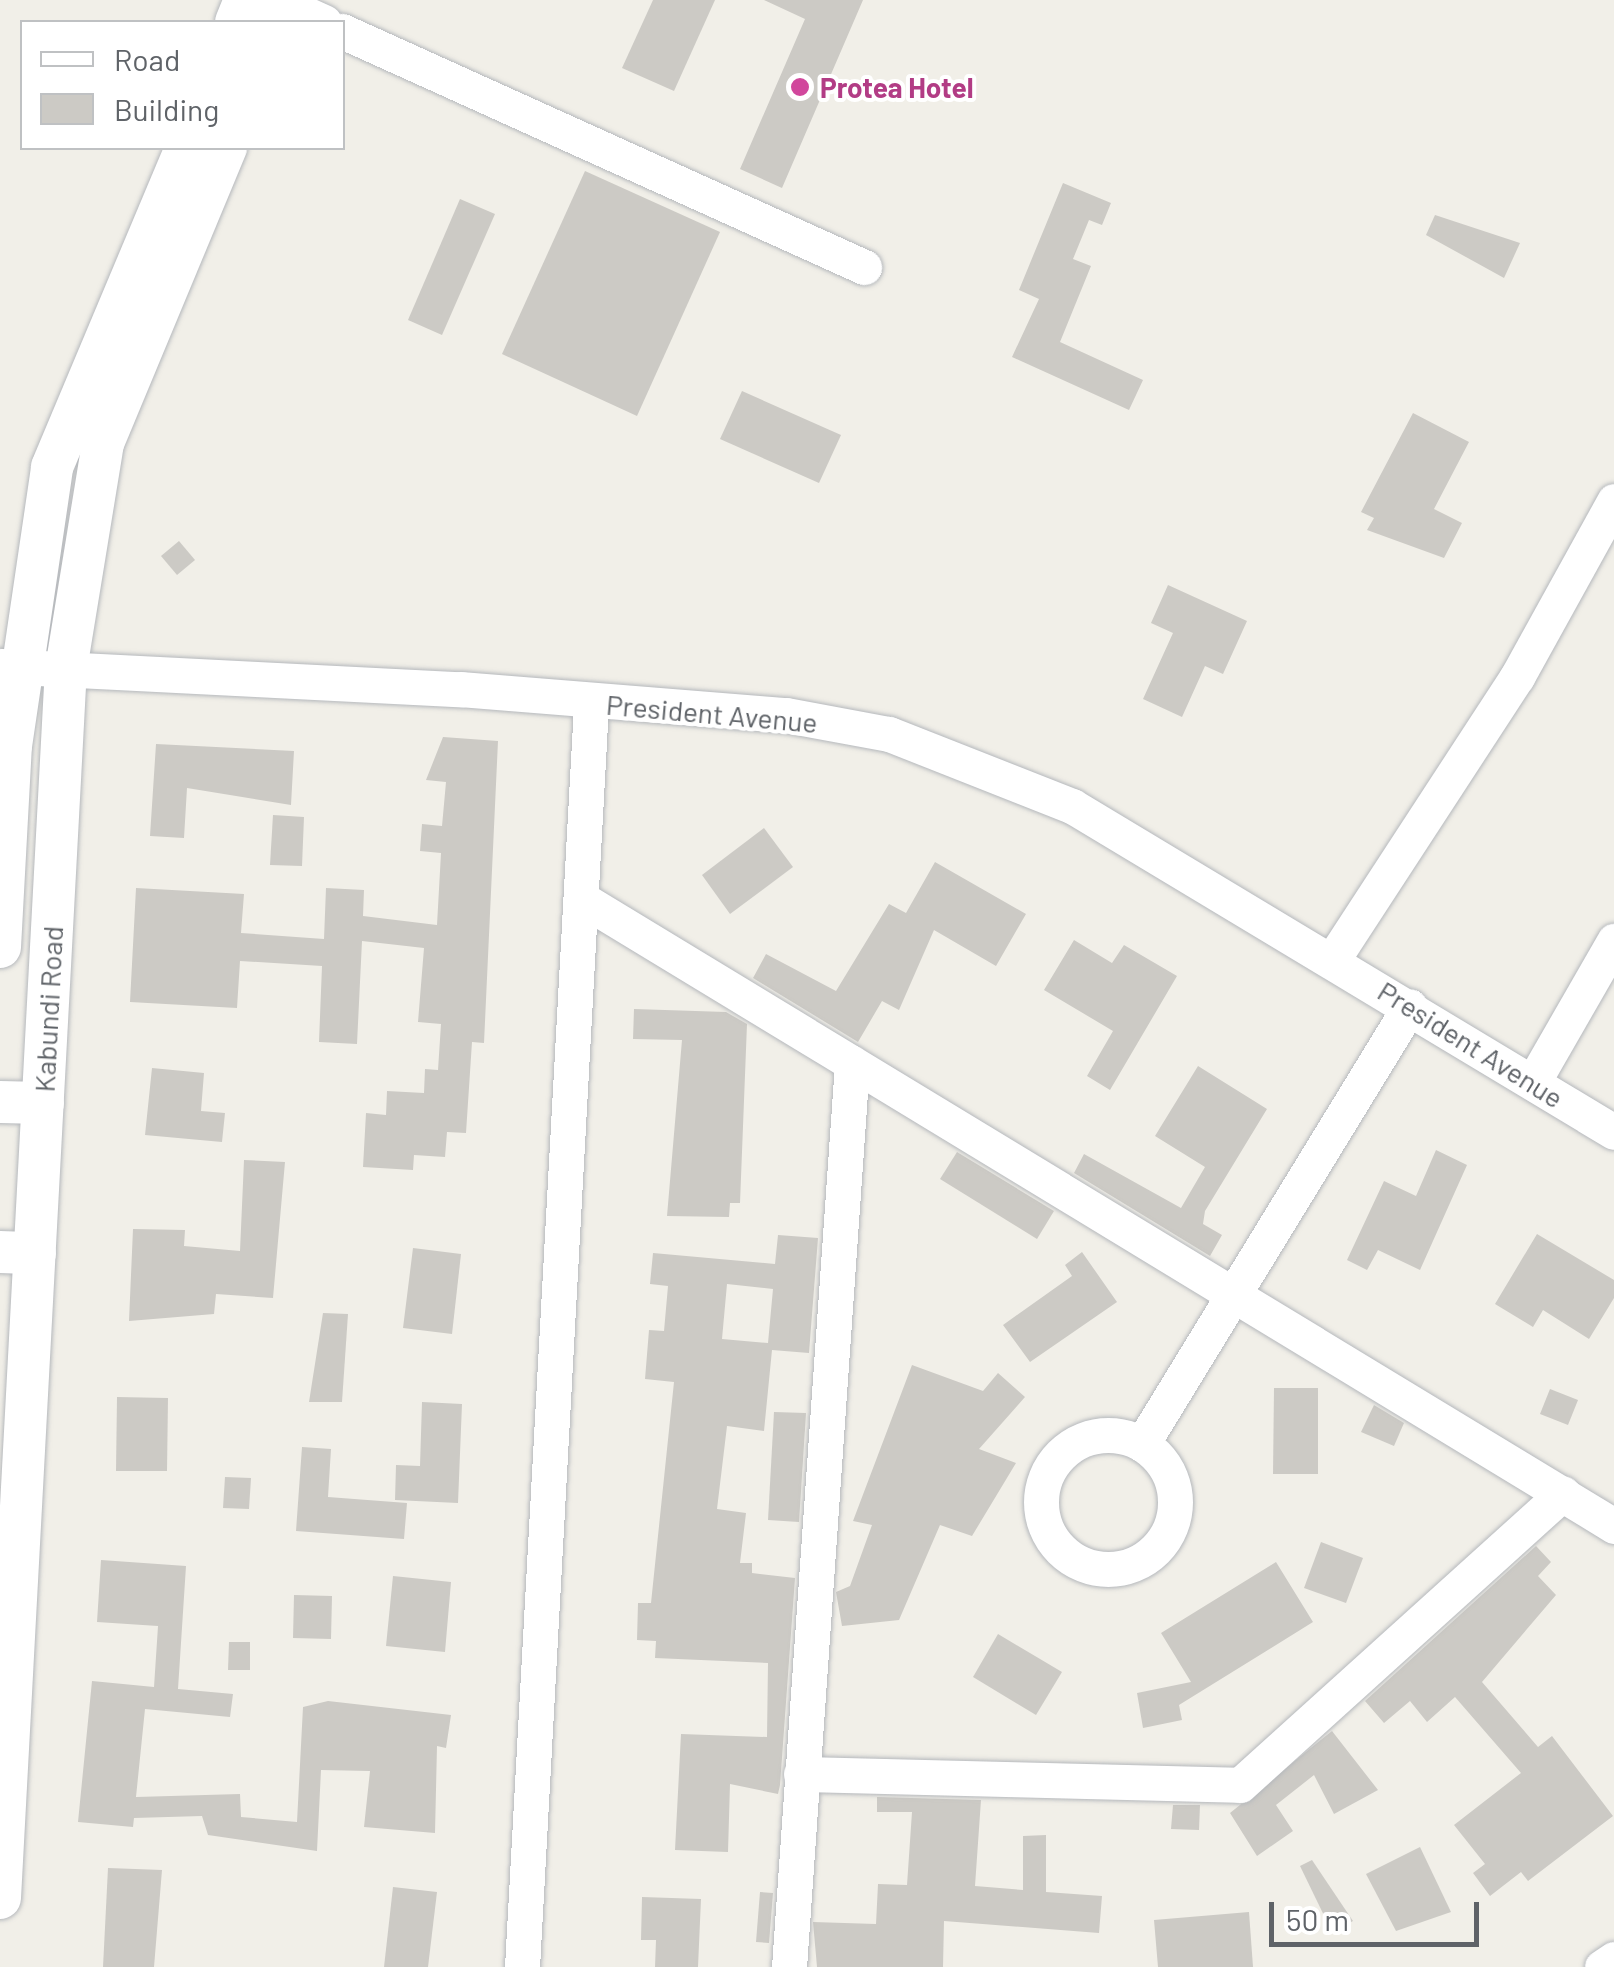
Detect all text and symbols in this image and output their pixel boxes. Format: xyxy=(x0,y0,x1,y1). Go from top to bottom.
legend xyxy=(20,20,345,150)
text: Road xyxy=(114,41,180,77)
place label: Protea Hotel xyxy=(820,70,974,104)
marker: Protea Hotel xyxy=(789,76,811,98)
text: Building xyxy=(114,91,219,127)
street label: President Avenue xyxy=(605,687,819,739)
street label: Kabundi Road xyxy=(27,925,69,1093)
street label: President Avenue xyxy=(1372,974,1570,1114)
scale bar xyxy=(1274,1882,1484,1944)
text: 50 m xyxy=(1286,1901,1349,1937)

